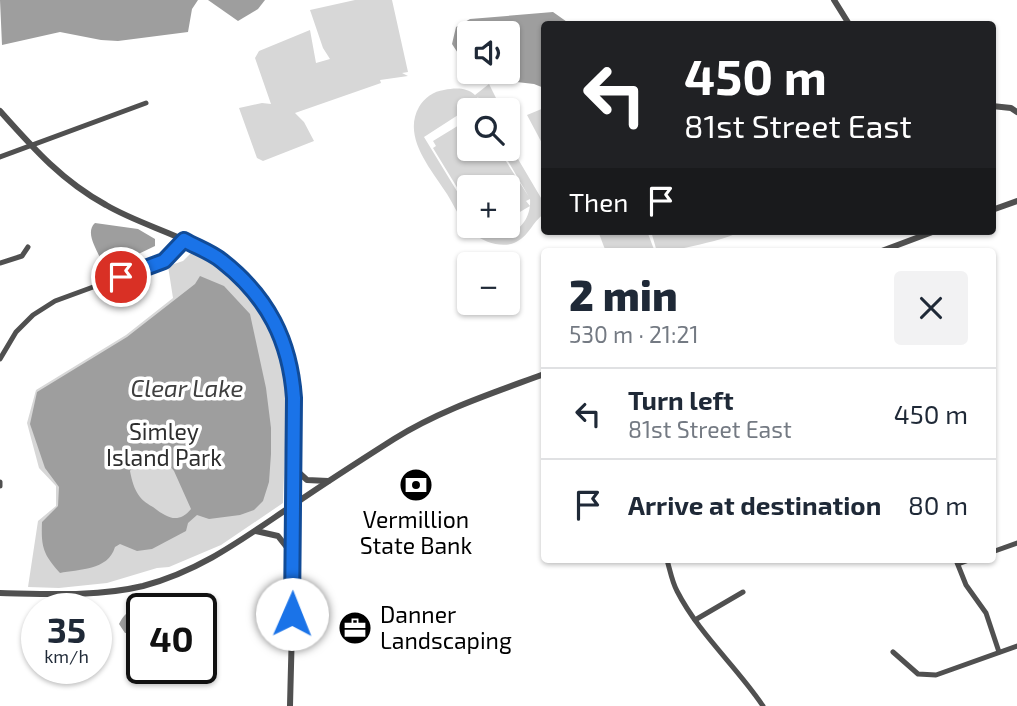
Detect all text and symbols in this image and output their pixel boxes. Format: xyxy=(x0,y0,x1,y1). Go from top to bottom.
map controls xyxy=(457,21,520,315)
button: sound xyxy=(457,21,520,84)
text: 450 m xyxy=(684,46,827,105)
icon: left xyxy=(569,49,660,140)
button: search xyxy=(457,98,520,161)
text: 81st Street East xyxy=(684,106,912,144)
button: + xyxy=(457,175,520,238)
icon: arrive xyxy=(642,182,680,220)
text: Then xyxy=(569,186,628,217)
pin xyxy=(91,247,151,307)
button: − xyxy=(457,252,520,315)
icon: arrive xyxy=(102,258,140,296)
text: 2 min xyxy=(569,269,678,319)
button: close xyxy=(894,271,968,345)
text: 530 m · 21:21 xyxy=(569,320,699,348)
water label: Clear Lake xyxy=(131,373,244,402)
text: Turn left xyxy=(628,384,734,415)
icon: left xyxy=(569,395,607,433)
text: 450 m xyxy=(894,398,968,429)
text: 81st Street East xyxy=(628,415,792,443)
park label: Simley Island Park xyxy=(106,417,222,471)
bank icon: Vermillion State Bank xyxy=(397,466,435,504)
icon: arrive xyxy=(569,486,607,524)
text: Arrive at destination xyxy=(628,489,881,520)
text: 80 m xyxy=(908,489,968,520)
place label: Vermillion State Bank xyxy=(360,505,472,559)
position arrow xyxy=(255,577,329,651)
speed limit sign: 40 xyxy=(126,593,217,684)
place label: Danner Landscaping xyxy=(380,600,512,654)
text: 35 xyxy=(47,608,86,650)
office icon: Danner Landscaping xyxy=(336,609,374,647)
text: km/h xyxy=(44,645,89,667)

